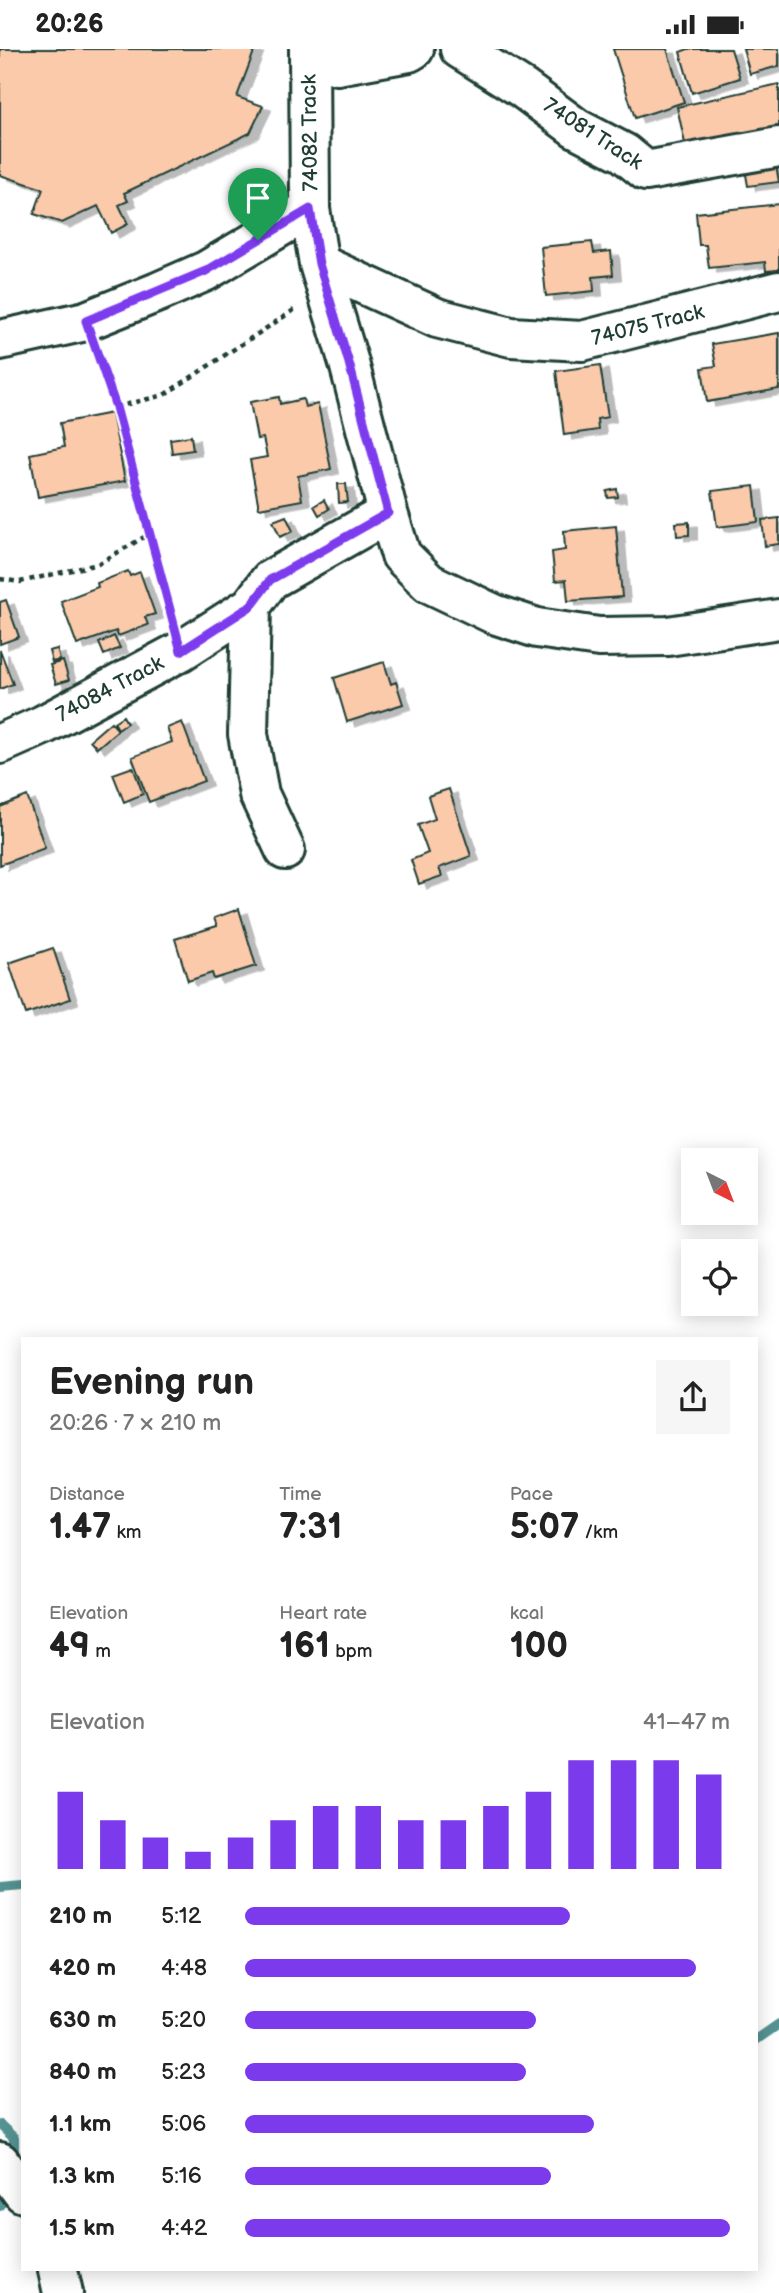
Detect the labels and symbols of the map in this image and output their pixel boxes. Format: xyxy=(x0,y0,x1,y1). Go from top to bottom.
street label: 74082 Track xyxy=(296,73,324,192)
street label: 74081 Track xyxy=(539,93,648,176)
pin xyxy=(228,168,288,240)
street label: 74075 Track xyxy=(589,299,707,351)
street label: 74084 Track xyxy=(52,650,168,728)
north arrow xyxy=(681,1148,758,1225)

